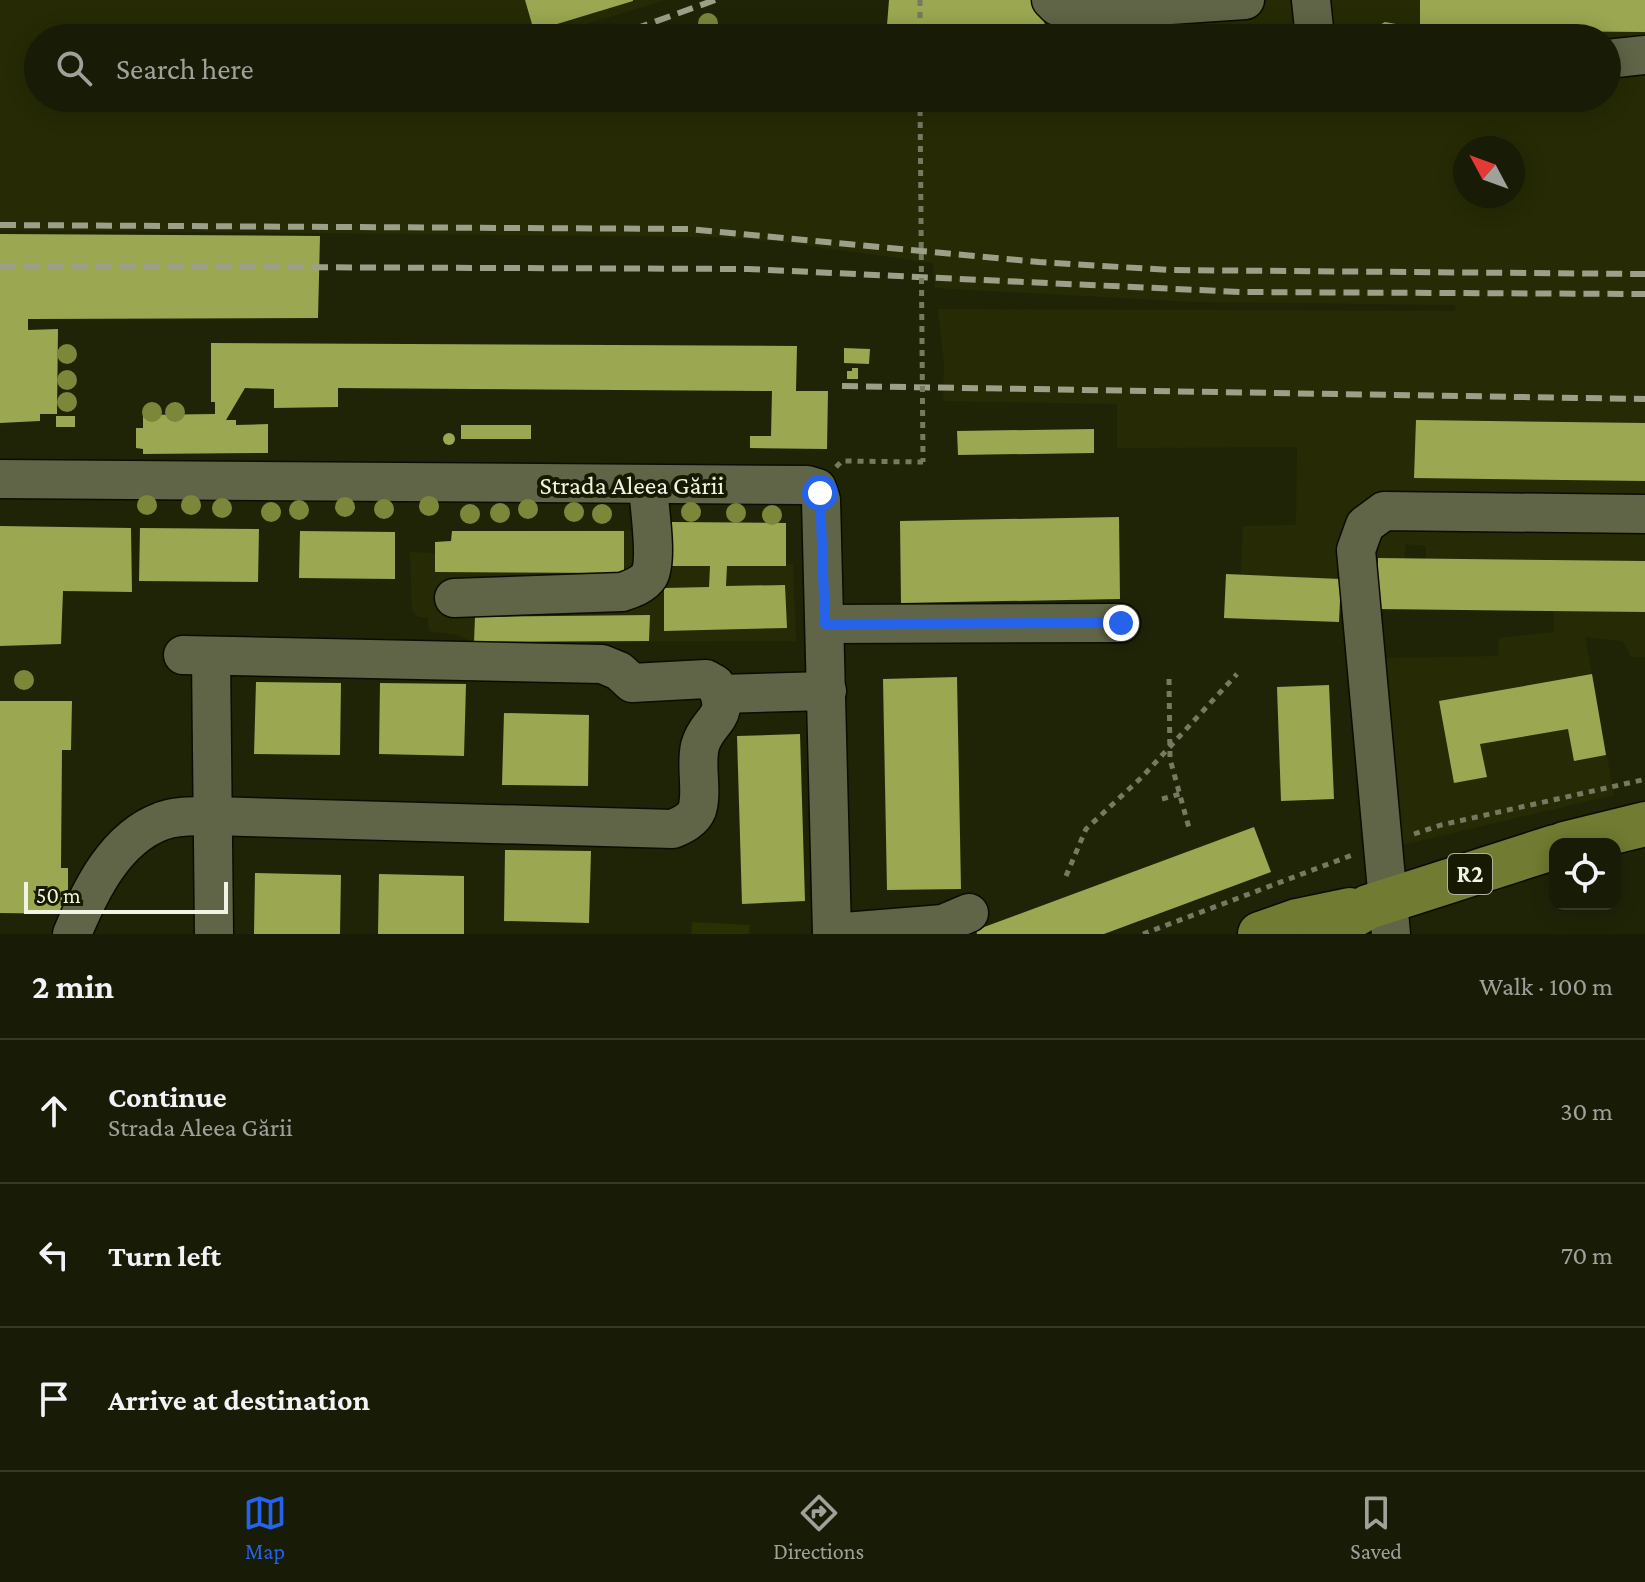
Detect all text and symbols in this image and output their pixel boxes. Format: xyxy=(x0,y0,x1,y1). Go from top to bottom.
search box xyxy=(24,24,1621,112)
icon: search xyxy=(52,46,96,90)
text: Search here xyxy=(116,52,254,85)
north arrow xyxy=(1453,136,1525,208)
street label: Strada Aleea Gării xyxy=(540,471,725,500)
route start xyxy=(802,475,838,511)
route end xyxy=(1103,605,1139,641)
map controls xyxy=(1549,838,1621,910)
button: locate xyxy=(1549,838,1621,910)
road number: R2 xyxy=(1448,854,1492,894)
scale bar xyxy=(24,878,228,914)
text: 50 m xyxy=(36,883,81,908)
text: 2 min xyxy=(32,968,114,1005)
text: Walk · 100 m xyxy=(1479,972,1613,1001)
text: Continue xyxy=(108,1080,227,1113)
icon: ahead xyxy=(32,1089,76,1133)
text: 30 m xyxy=(1560,1097,1613,1126)
text: Strada Aleea Gării xyxy=(108,1113,293,1142)
icon: left xyxy=(32,1233,76,1277)
text: Turn left xyxy=(108,1239,221,1272)
text: 70 m xyxy=(1561,1241,1613,1270)
icon: arrive xyxy=(32,1377,76,1421)
text: Arrive at destination xyxy=(108,1383,370,1416)
tab: Map xyxy=(243,1491,287,1564)
tab: Directions xyxy=(773,1491,864,1564)
tab: Saved xyxy=(1350,1491,1402,1564)

